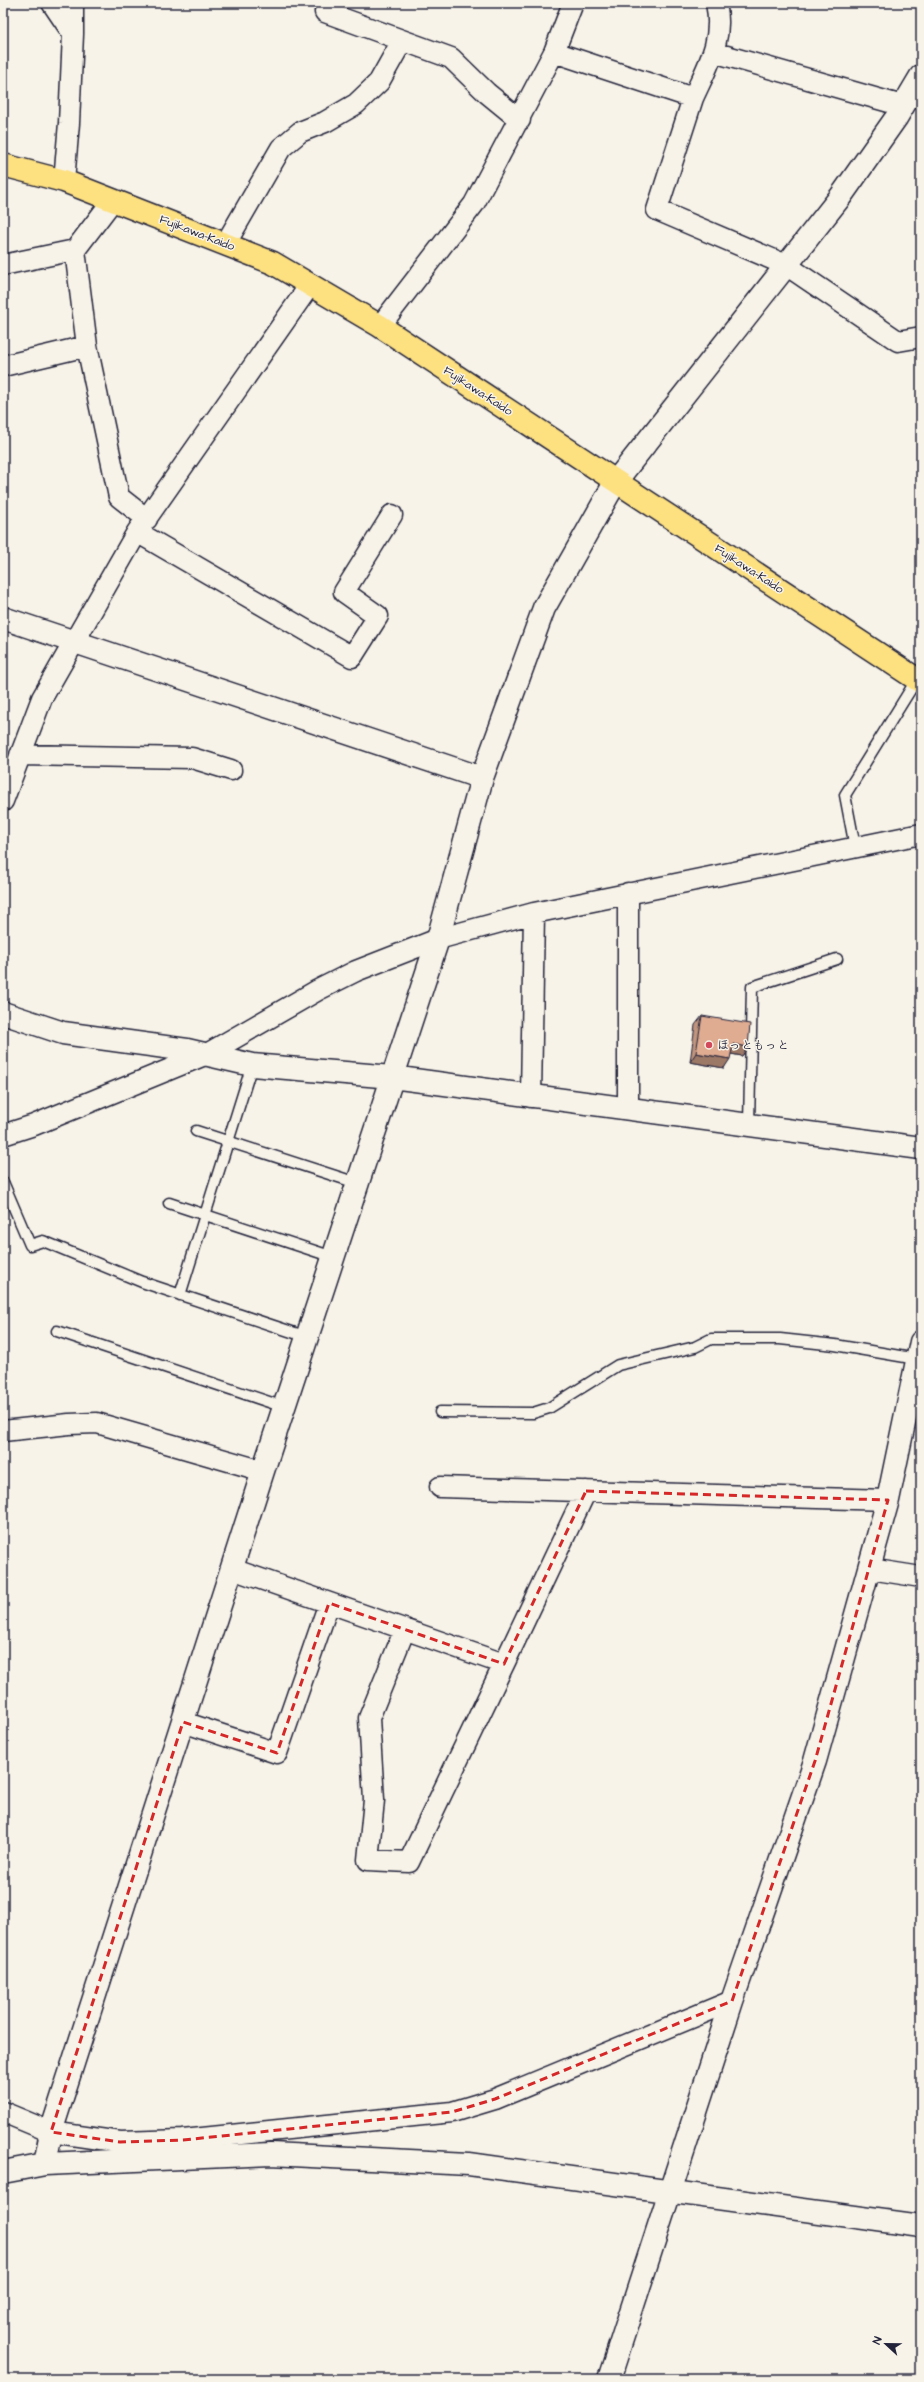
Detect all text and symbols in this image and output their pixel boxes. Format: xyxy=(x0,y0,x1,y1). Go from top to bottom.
street label: Fujikawa-Kaido xyxy=(157,211,237,255)
street label: Fujikawa-Kaido xyxy=(440,362,516,420)
street label: Fujikawa-Kaido xyxy=(711,540,787,598)
place label: ほっともっと xyxy=(717,1037,789,1054)
marker: ほっともっと xyxy=(704,1040,714,1050)
north arrow xyxy=(866,2324,906,2364)
text: N xyxy=(869,2334,885,2346)

